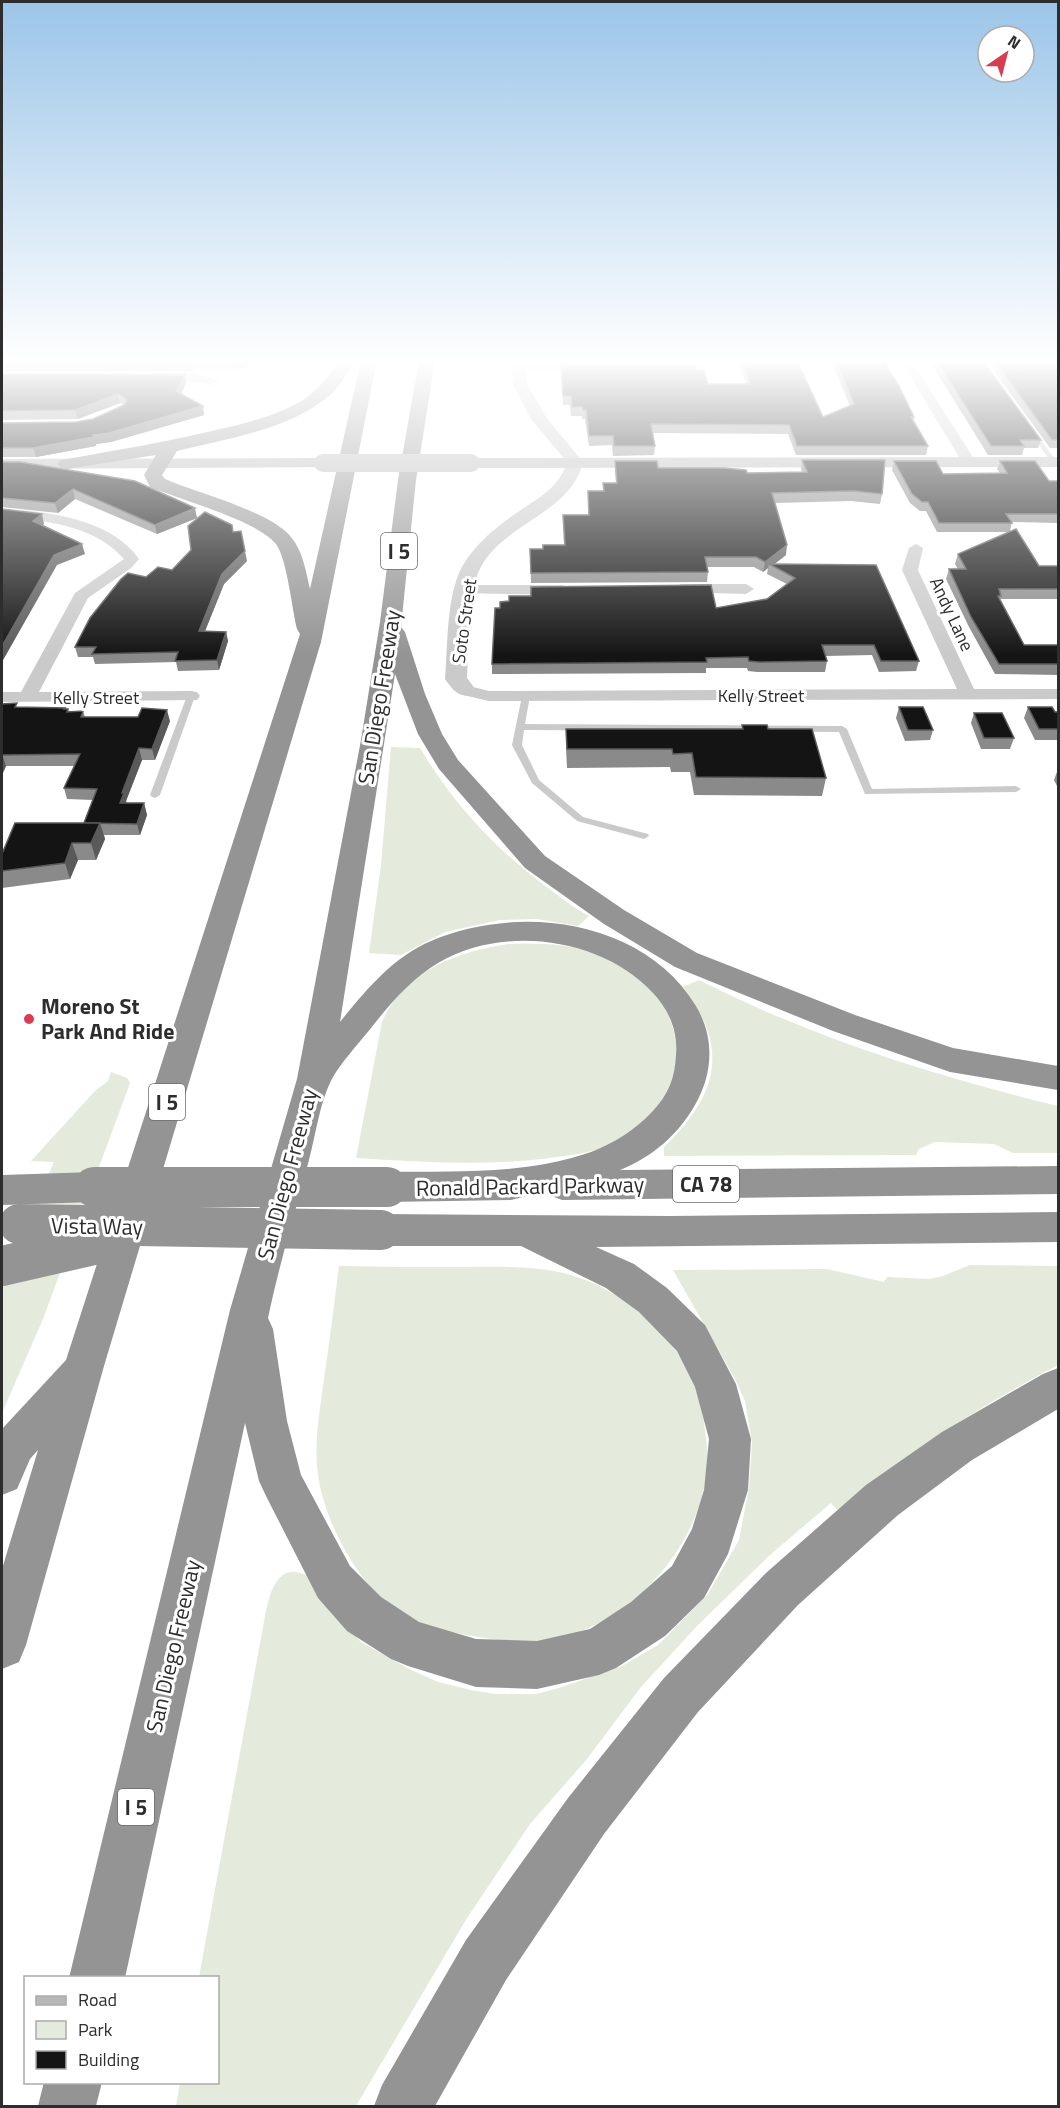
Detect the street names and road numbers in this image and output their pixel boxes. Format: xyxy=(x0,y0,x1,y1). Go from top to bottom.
road number: I 5 xyxy=(381,533,417,569)
street label: Andy Lane xyxy=(923,573,981,655)
street label: Soto Street xyxy=(445,576,483,665)
street label: San Diego Freeway xyxy=(348,607,410,787)
street label: Kelly Street xyxy=(718,682,805,709)
street label: Kelly Street xyxy=(53,684,140,711)
road number: I 5 xyxy=(149,1084,185,1120)
street label: San Diego Freeway xyxy=(248,1084,326,1264)
road number: CA 78 xyxy=(673,1166,739,1202)
street label: Ronald Packard Parkway xyxy=(415,1167,645,1205)
street label: Vista Way xyxy=(51,1208,144,1244)
street label: San Diego Freeway xyxy=(137,1556,209,1736)
road number: I 5 xyxy=(118,1789,154,1825)

